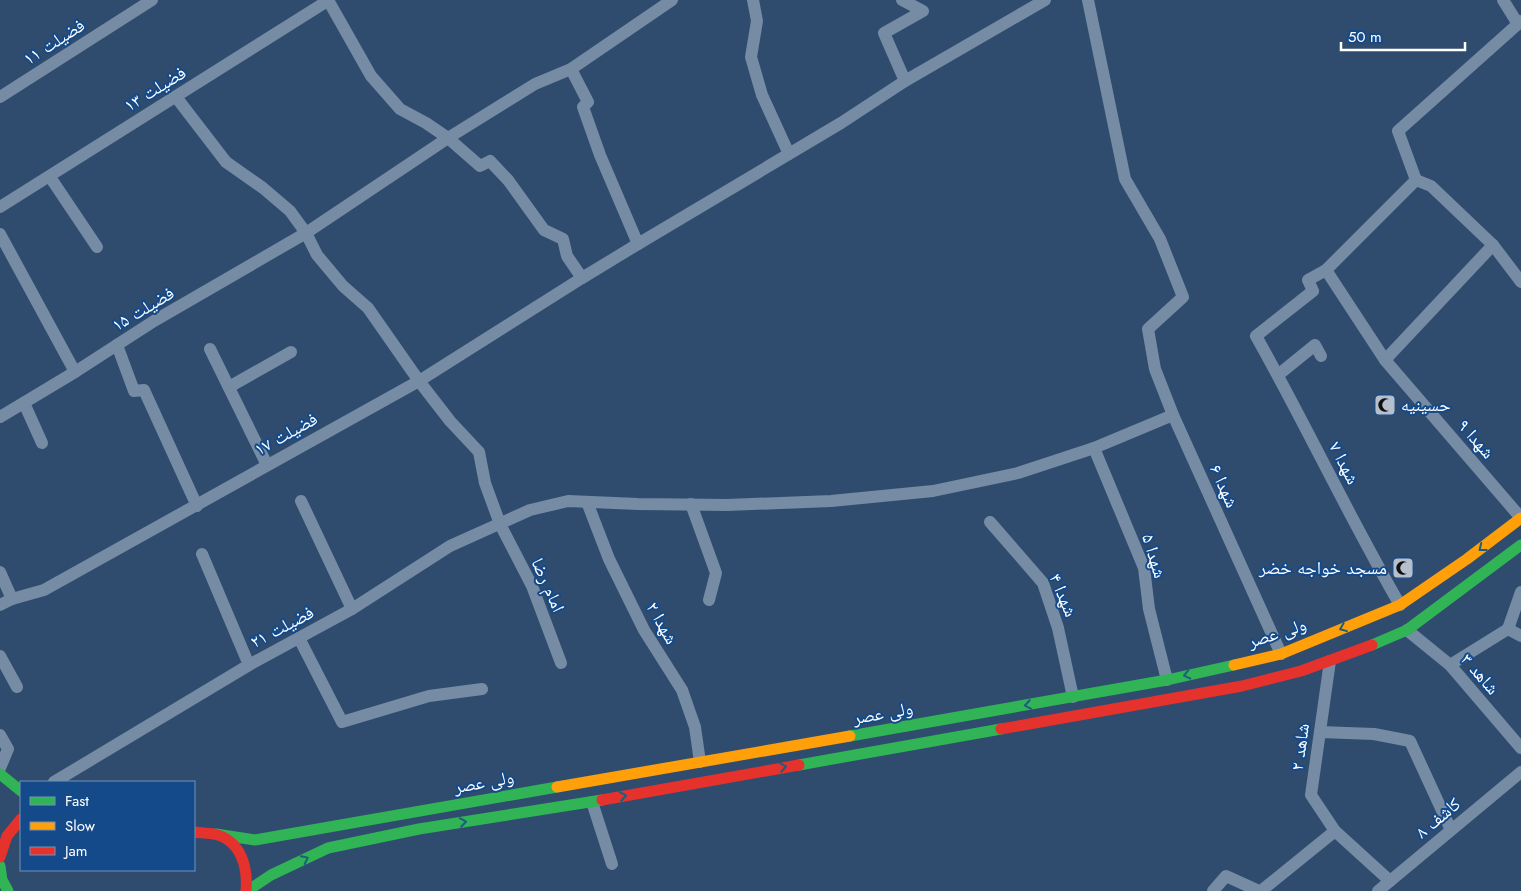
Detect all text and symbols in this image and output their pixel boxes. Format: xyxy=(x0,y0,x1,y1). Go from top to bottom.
street label: فضیلت ۱۱ xyxy=(18,12,90,72)
scale bar xyxy=(1341,20,1465,52)
text: 50 m xyxy=(1348,26,1382,48)
street label: فضیلت ۱۳ xyxy=(119,60,191,118)
street label: فضیلت ۱۵ xyxy=(107,280,179,338)
place label: حسینیه xyxy=(1401,392,1451,418)
mosque icon: حسینیه xyxy=(1373,393,1397,417)
street label: فضیلت ۱۷ xyxy=(250,406,322,462)
street label: شهدا ۹ xyxy=(1451,413,1501,465)
street label: شهدا ۷ xyxy=(1322,437,1366,489)
street label: شهدا ۶ xyxy=(1203,460,1245,512)
street label: شهدا ۵ xyxy=(1135,531,1173,581)
one-way arrow xyxy=(1479,542,1488,550)
street label: امام رضا xyxy=(525,554,571,616)
place label: مسجد خواجه خضر xyxy=(1258,555,1387,581)
mosque icon: مسجد خواجه خضر xyxy=(1391,556,1415,580)
street label: شهدا ۴ xyxy=(1042,569,1084,621)
street label: شهدا ۲ xyxy=(640,597,684,649)
street label: فضیلت ۲۱ xyxy=(246,599,318,655)
street label: ولی عصر xyxy=(1243,611,1310,655)
one-way arrow xyxy=(1339,623,1347,633)
street label: شاهد ۳ xyxy=(1455,648,1505,700)
one-way arrow xyxy=(1183,669,1192,680)
street label: ولی عصر xyxy=(850,695,915,731)
one-way arrow xyxy=(1023,700,1032,710)
street label: شاهد ۲ xyxy=(1284,722,1316,772)
one-way arrow xyxy=(779,763,788,773)
street label: ولی عصر xyxy=(451,764,516,800)
legend xyxy=(20,781,195,871)
text: Fast xyxy=(65,790,89,812)
street label: کاشف ۸ xyxy=(1410,791,1467,845)
one-way arrow xyxy=(619,792,628,802)
text: Slow xyxy=(65,815,96,837)
one-way arrow xyxy=(459,818,467,828)
text: Jam xyxy=(63,840,88,862)
one-way arrow xyxy=(300,855,309,865)

